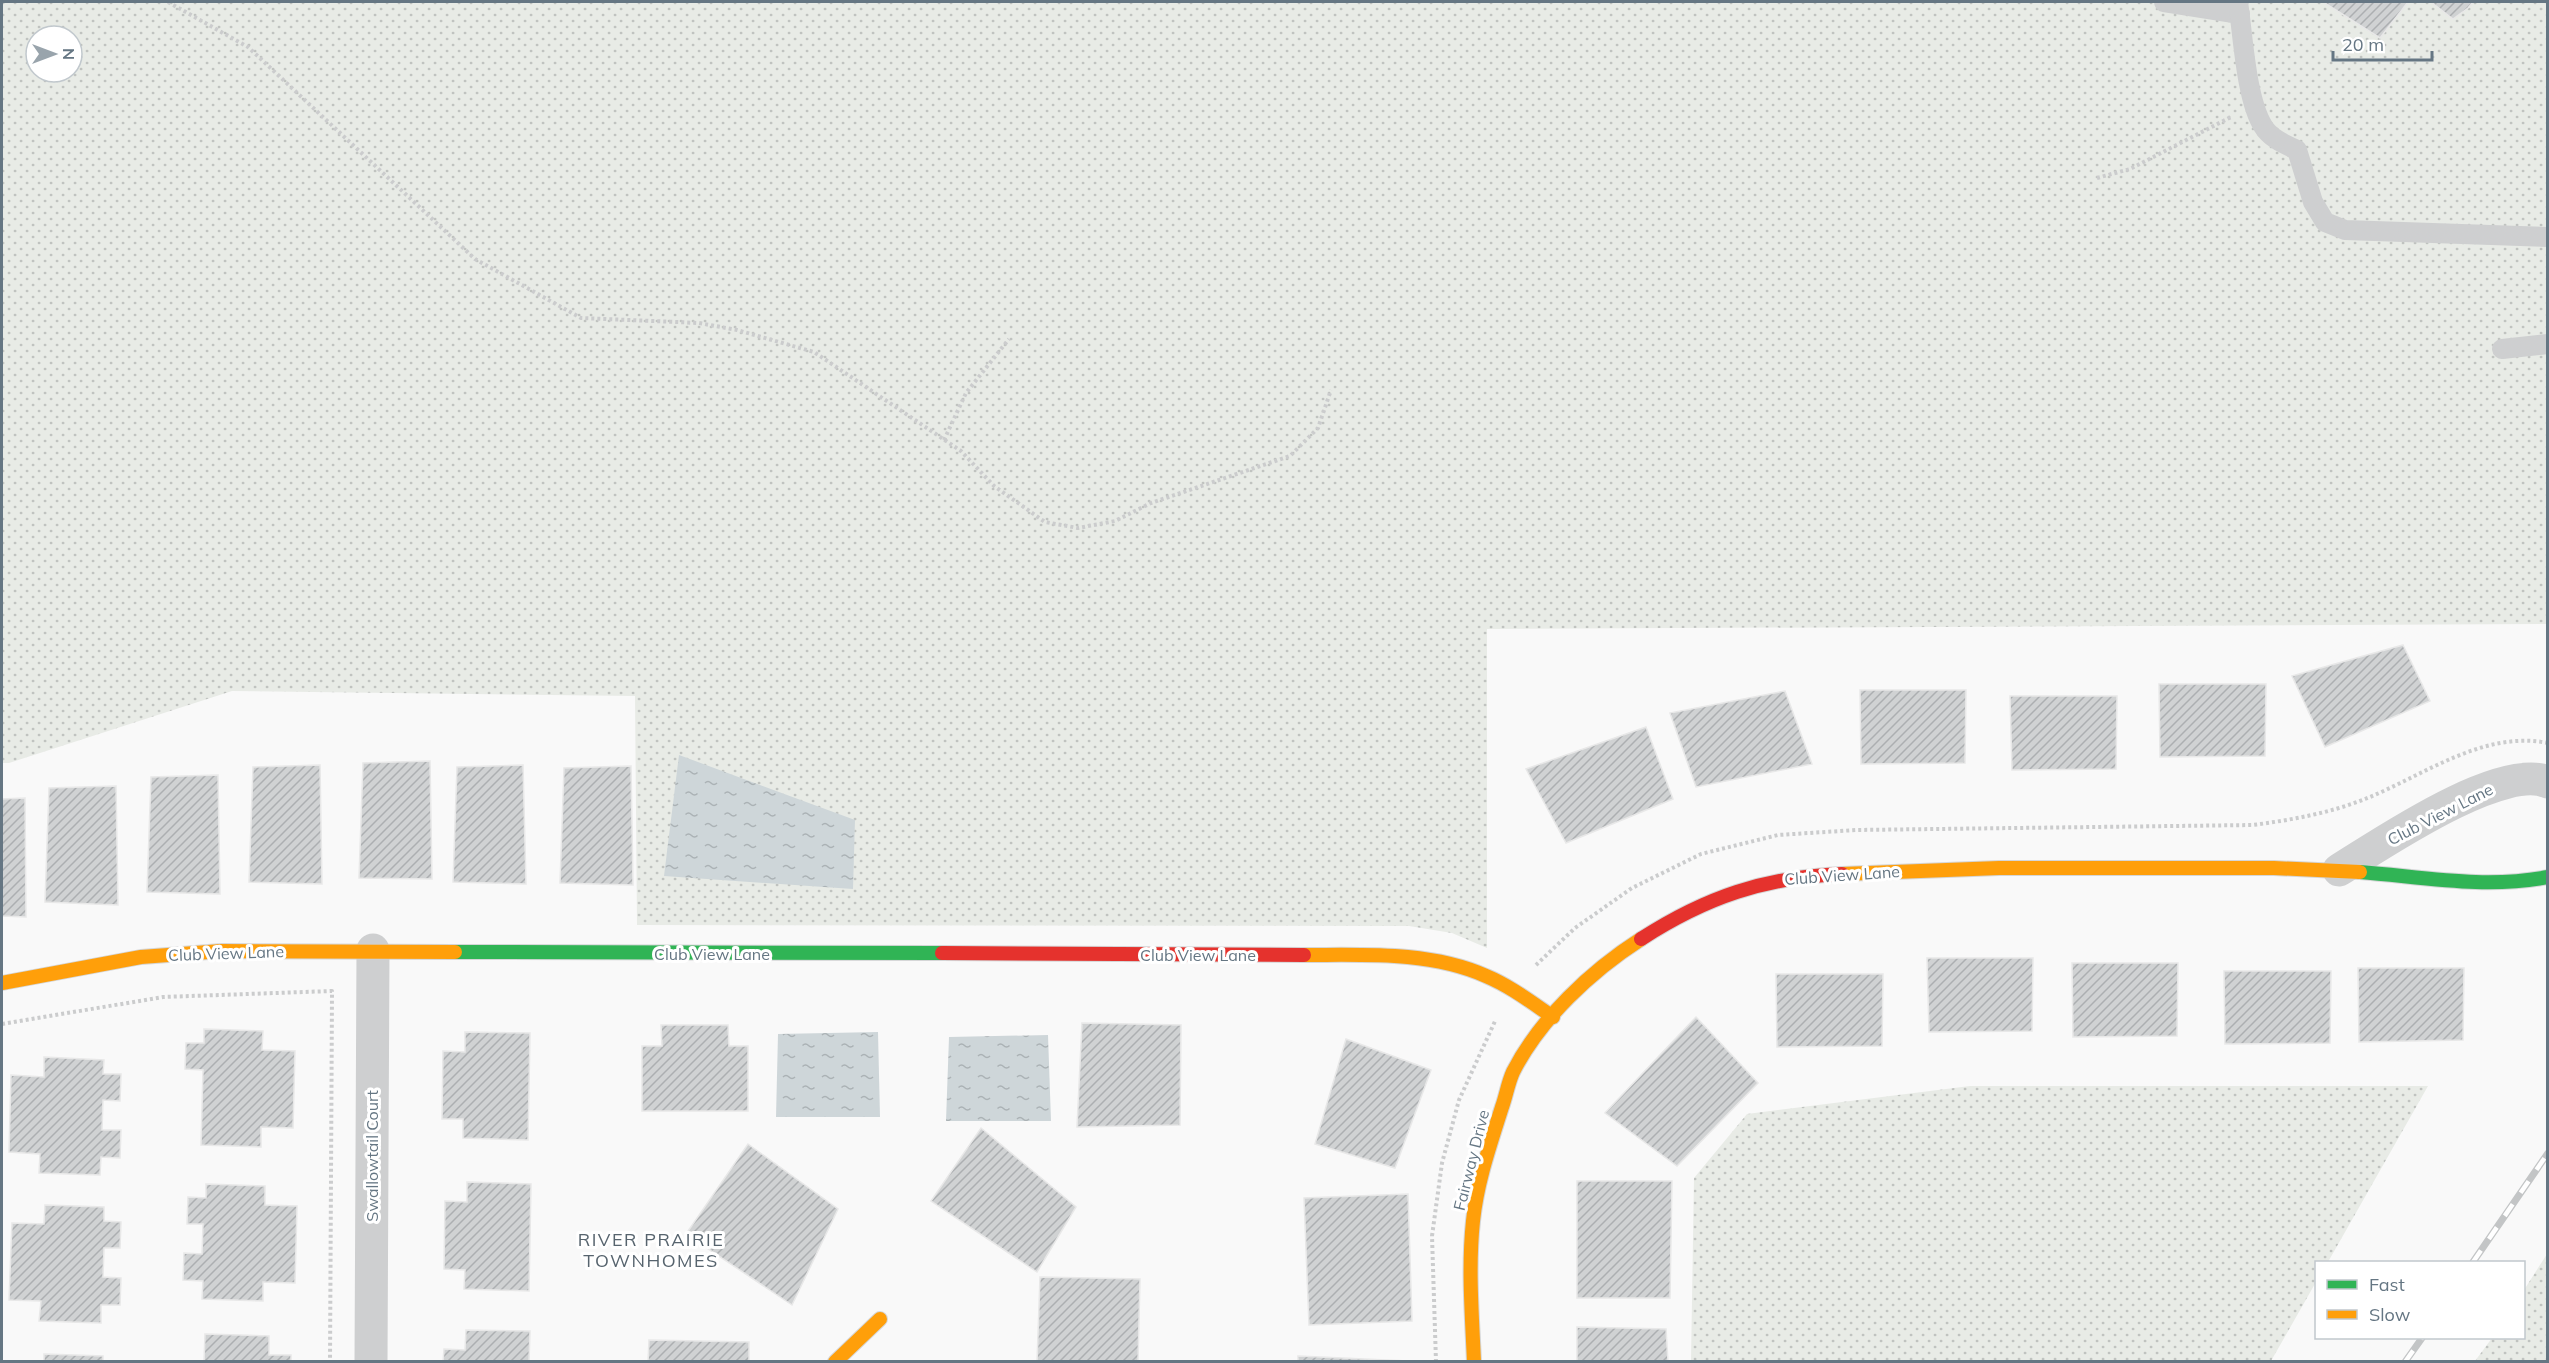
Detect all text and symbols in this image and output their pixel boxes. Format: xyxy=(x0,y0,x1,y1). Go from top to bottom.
north arrow xyxy=(24,24,84,84)
scale bar xyxy=(2333,24,2432,62)
text: 20 m xyxy=(2342,33,2384,56)
text: N xyxy=(59,48,79,60)
street label: Club View Lane xyxy=(2384,779,2496,849)
street label: Club View Lane xyxy=(1784,861,1900,889)
street label: Club View Lane xyxy=(168,941,284,965)
street label: Club View Lane xyxy=(654,944,770,964)
street label: Club View Lane xyxy=(1140,945,1256,965)
street label: Swallowtail Court xyxy=(362,1090,382,1222)
street label: Fairway Drive xyxy=(1449,1108,1493,1212)
district label: RIVER PRAIRIE TOWNHOMES xyxy=(578,1228,724,1272)
legend xyxy=(2315,1261,2525,1339)
text: Fast xyxy=(2369,1273,2405,1296)
text: Slow xyxy=(2369,1303,2411,1326)

